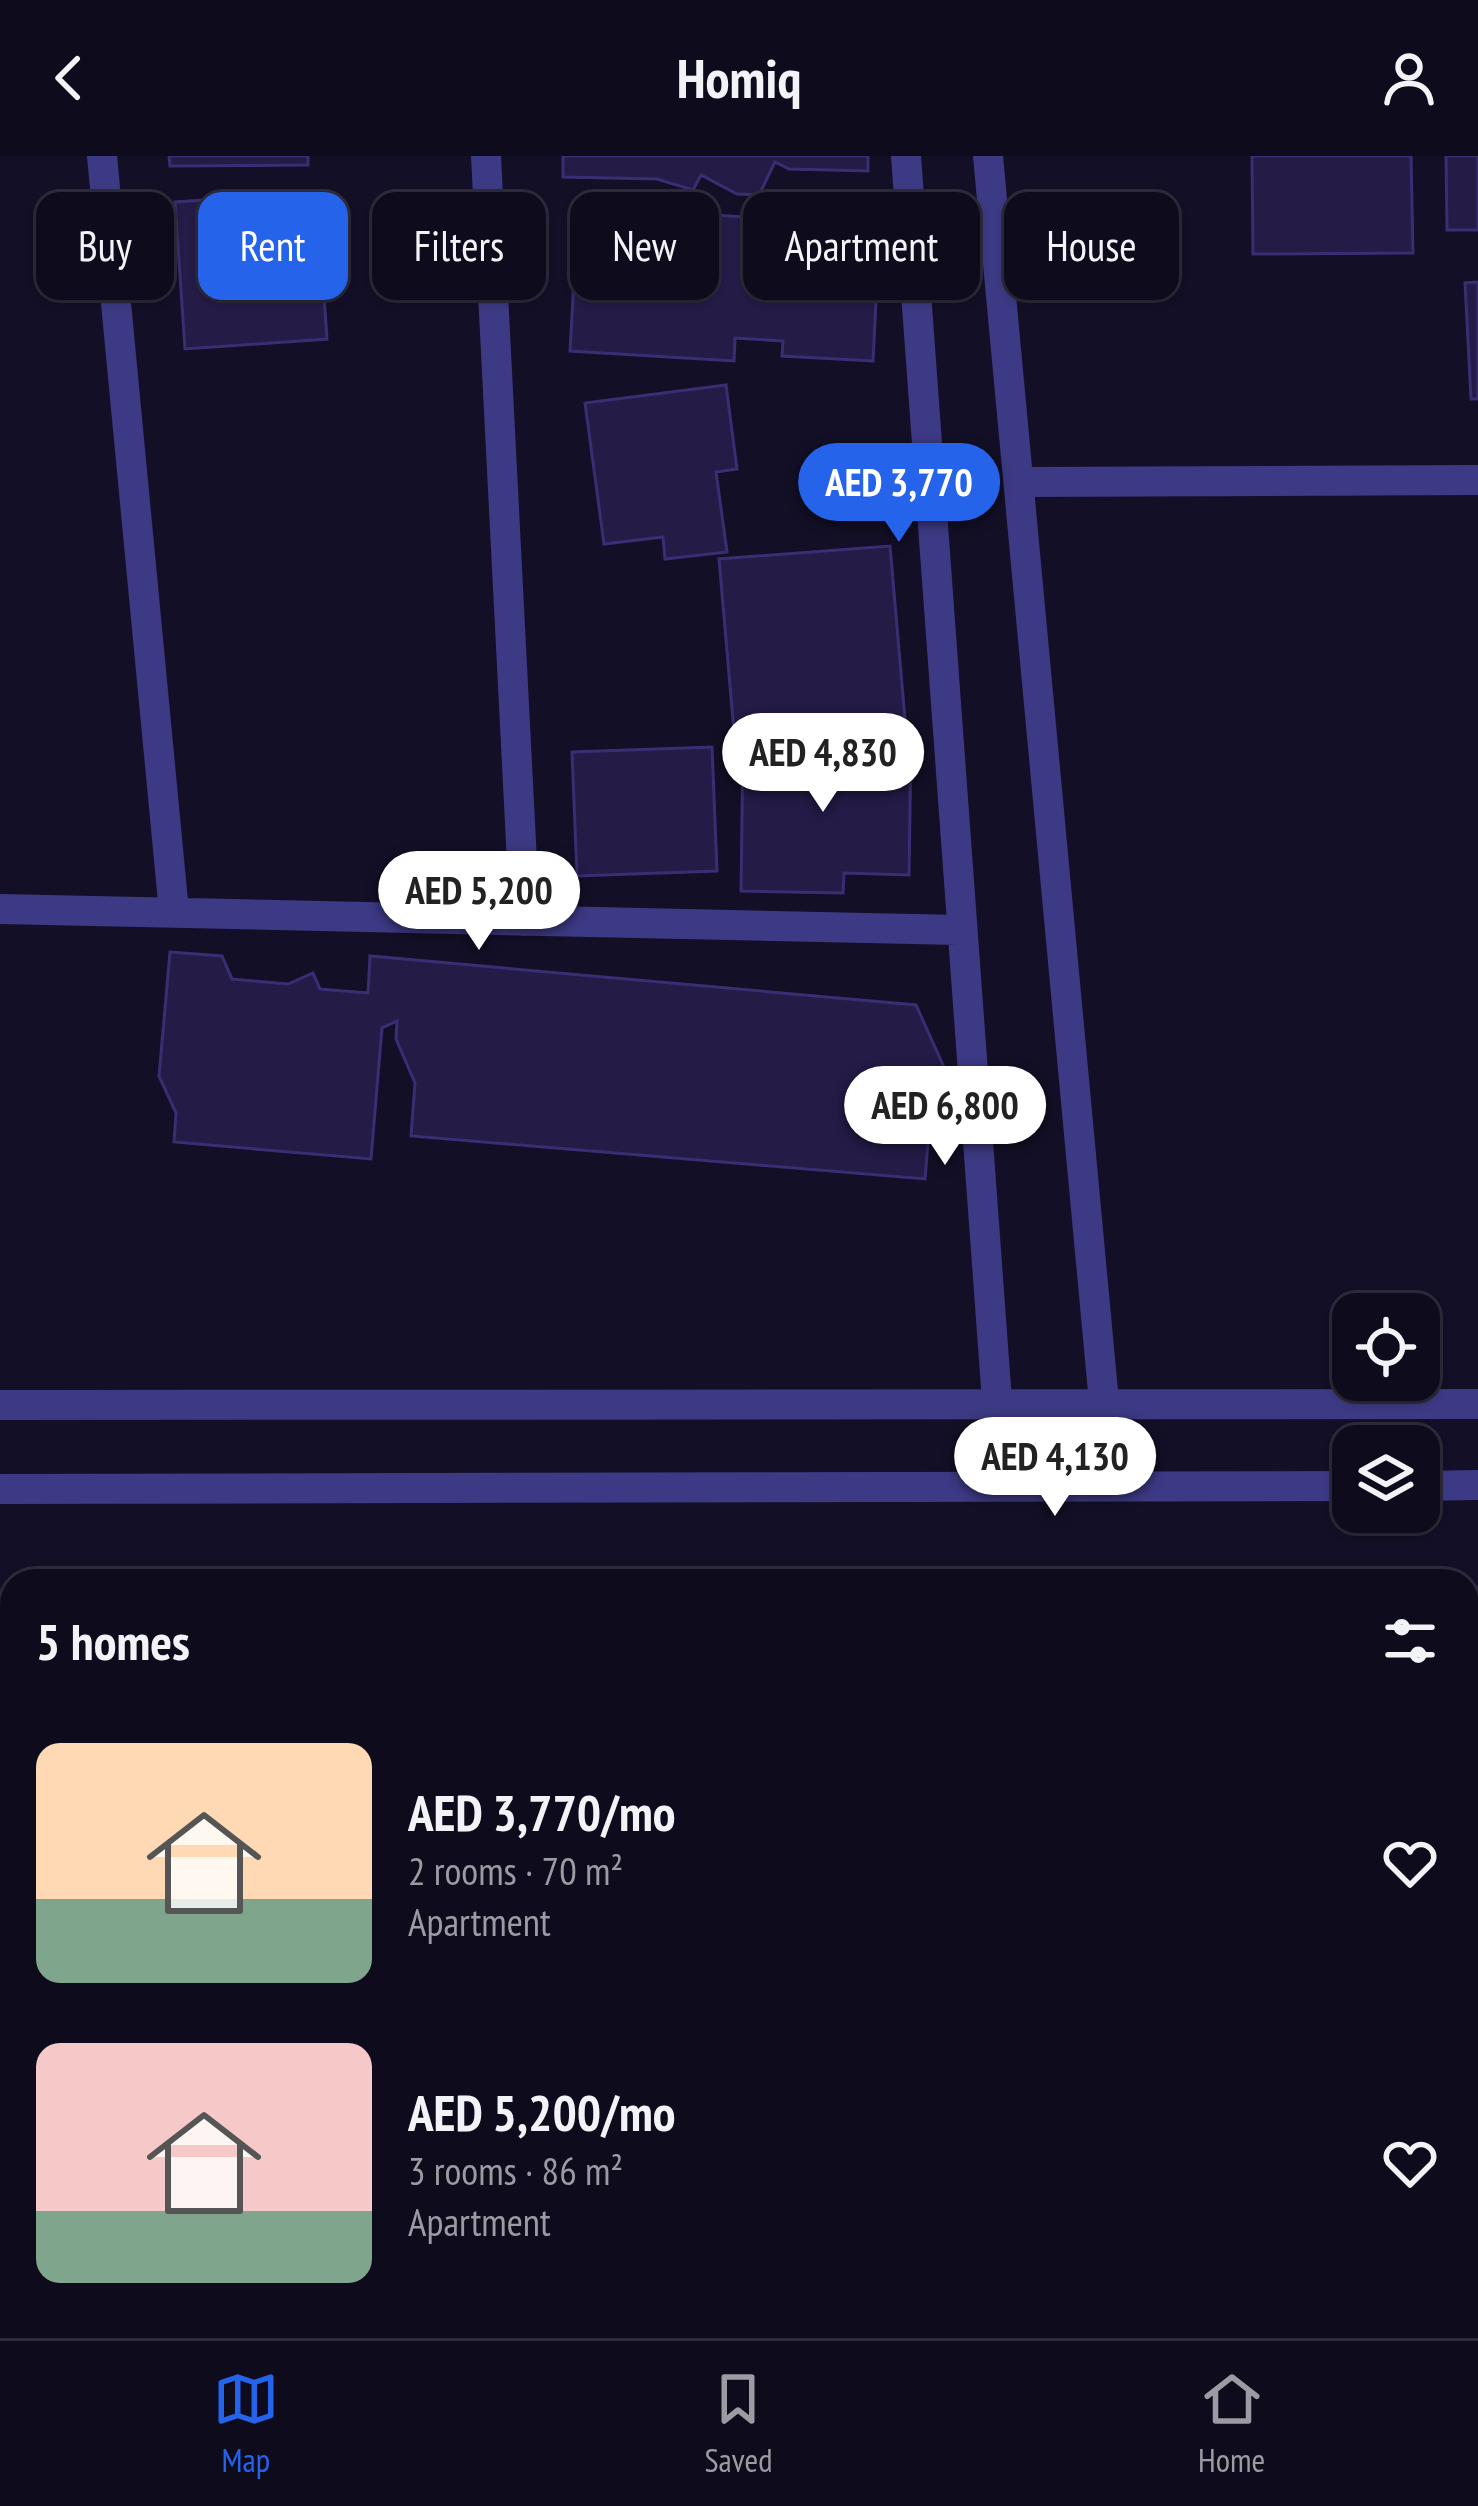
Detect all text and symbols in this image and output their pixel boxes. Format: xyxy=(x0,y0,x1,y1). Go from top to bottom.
text: Homiq xyxy=(677,43,801,113)
icon: back xyxy=(36,45,102,111)
icon: person xyxy=(1376,45,1442,111)
chip: Buy xyxy=(36,192,174,300)
chip: Rent xyxy=(198,192,348,300)
chip: Filters xyxy=(372,192,546,300)
chip: New xyxy=(570,192,719,300)
chip: Apartment xyxy=(743,192,980,300)
chip: House xyxy=(1004,192,1179,300)
pin: AED 3,770 xyxy=(762,443,1036,545)
text: AED 3,770 xyxy=(825,456,973,507)
pin: AED 4,830 xyxy=(686,713,960,815)
text: AED 4,830 xyxy=(749,726,897,777)
pin: AED 5,200 xyxy=(342,851,616,953)
text: AED 5,200 xyxy=(405,864,553,915)
pin: AED 6,800 xyxy=(808,1066,1082,1168)
text: AED 6,800 xyxy=(871,1079,1019,1130)
map controls xyxy=(1332,1293,1440,1533)
button: locate xyxy=(1332,1293,1440,1401)
pin: AED 4,130 xyxy=(918,1417,1192,1519)
button: layers xyxy=(1332,1425,1440,1533)
text: AED 4,130 xyxy=(981,1430,1129,1481)
text: 5 homes xyxy=(36,1608,190,1674)
icon: filters xyxy=(1377,1608,1443,1674)
text: AED 3,770/mo xyxy=(408,1779,675,1845)
icon: home xyxy=(132,1791,276,1935)
icon: heart xyxy=(1377,1830,1443,1896)
text: 2 rooms · 70 m² xyxy=(408,1845,623,1896)
text: Apartment xyxy=(408,1896,551,1947)
text: AED 5,200/mo xyxy=(408,2079,675,2145)
icon: home xyxy=(132,2091,276,2235)
icon: heart xyxy=(1377,2130,1443,2196)
text: 3 rooms · 86 m² xyxy=(408,2145,623,2196)
text: Apartment xyxy=(408,2196,551,2247)
tab: Map xyxy=(213,2366,279,2481)
tab: Saved xyxy=(704,2366,772,2481)
tab: Home xyxy=(1198,2366,1265,2481)

